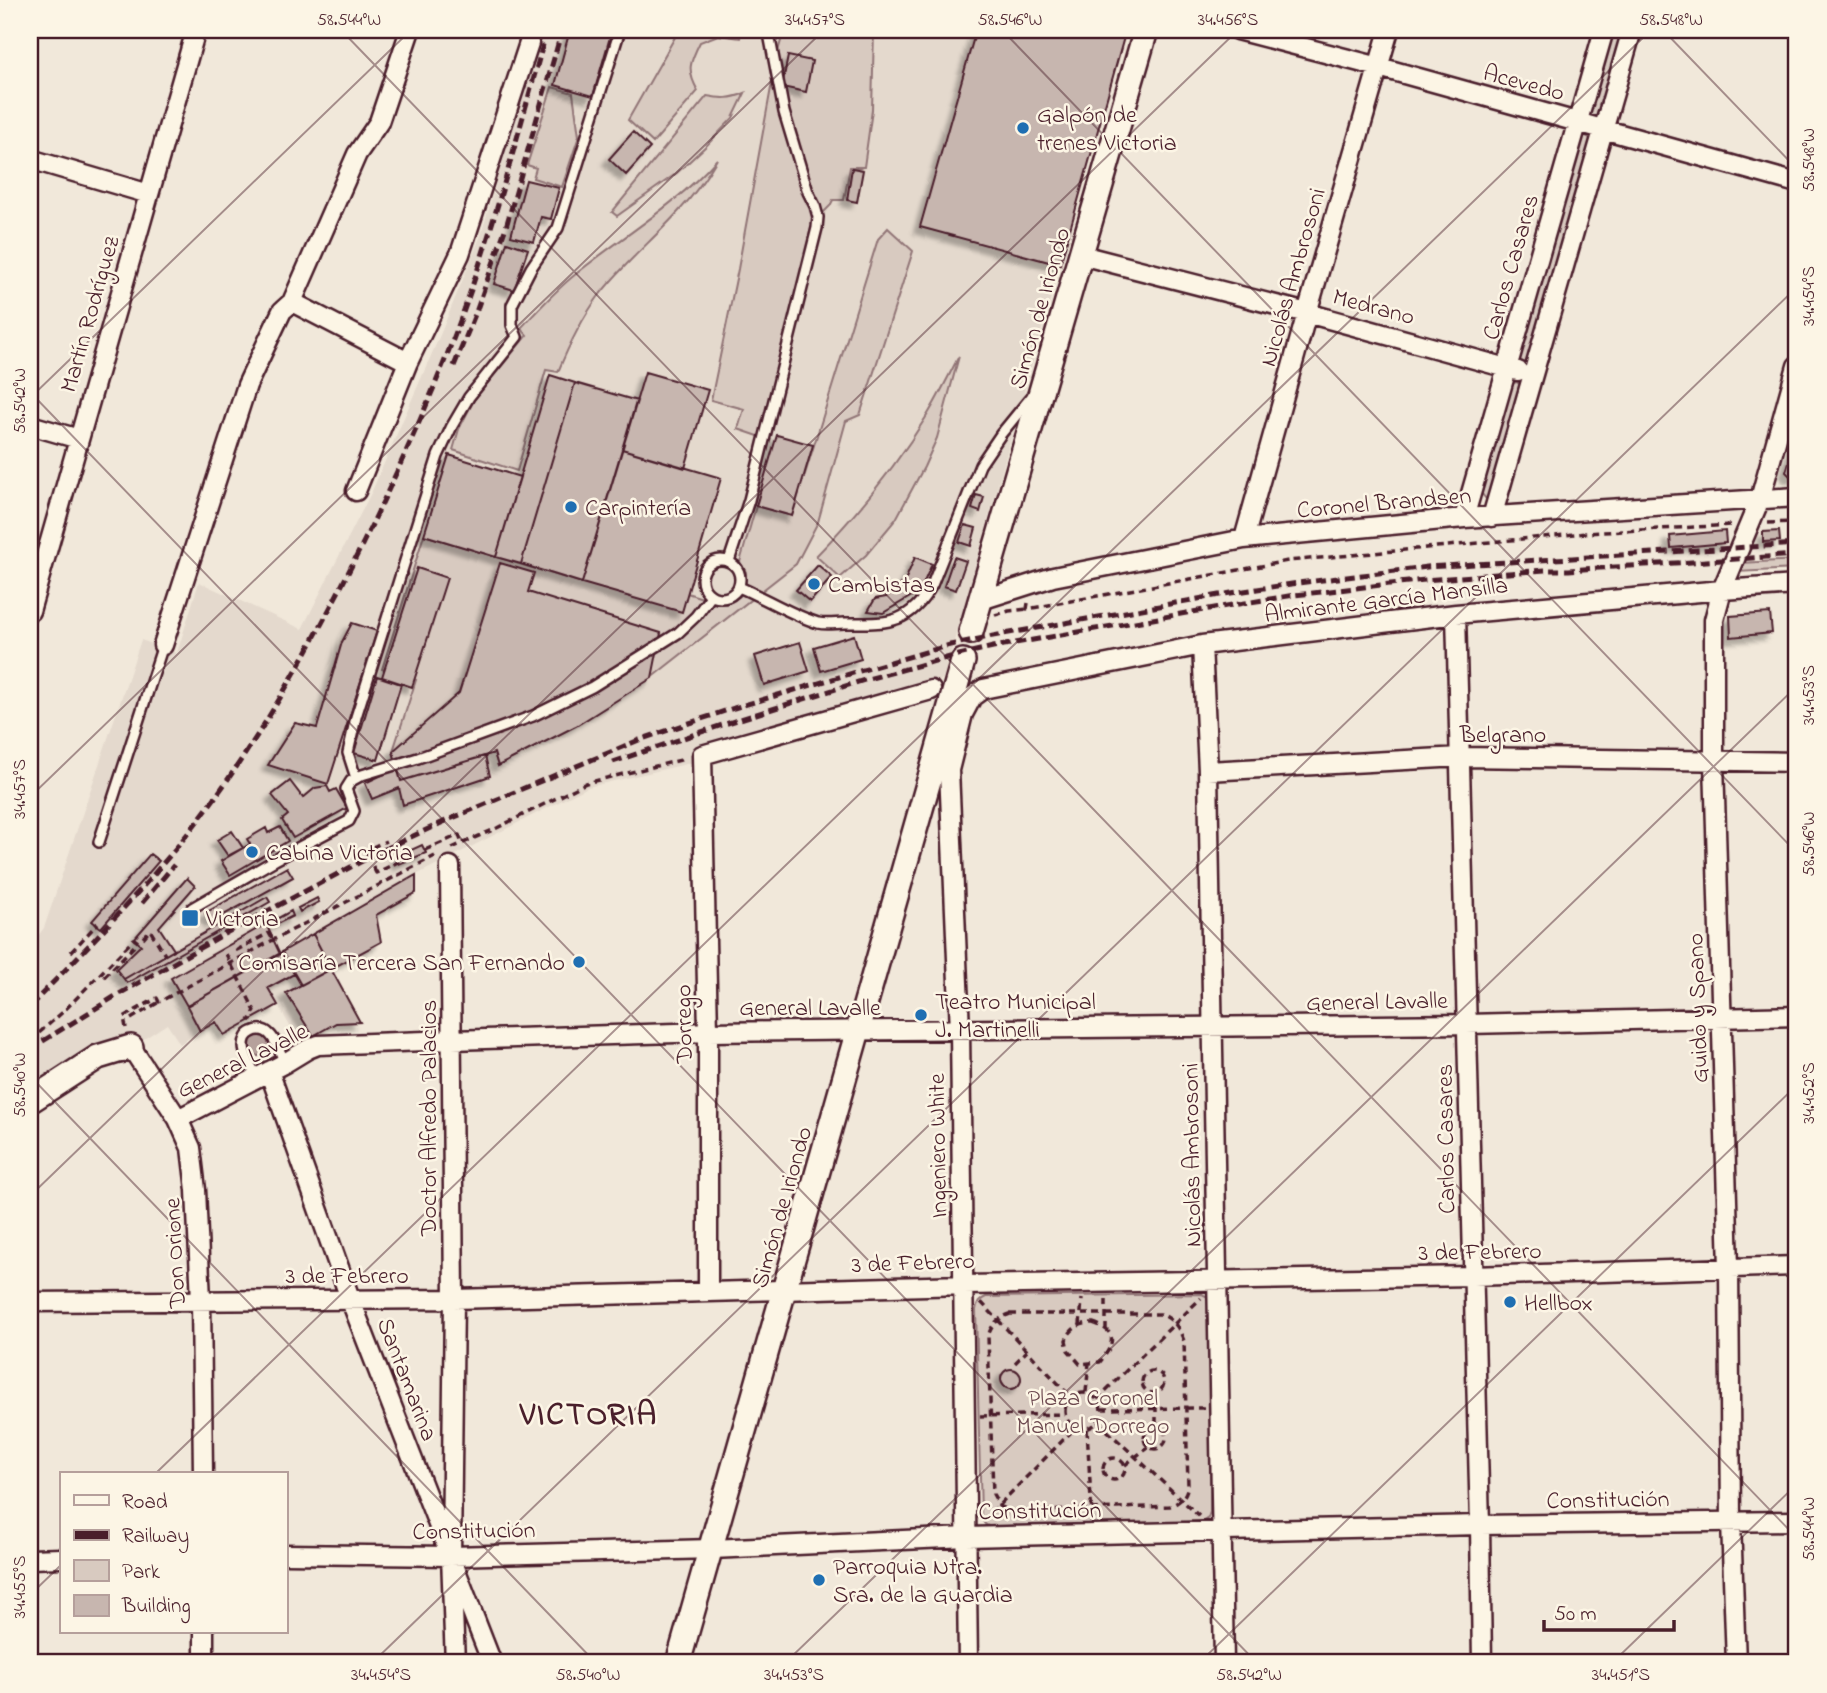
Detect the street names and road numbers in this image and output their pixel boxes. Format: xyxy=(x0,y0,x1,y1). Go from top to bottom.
street label: Acevedo xyxy=(1479,57,1568,112)
street label: Nicolás Ambrosoni xyxy=(1252,184,1337,371)
street label: Carlos Casares xyxy=(1475,191,1550,345)
street label: Simón de Iriondo xyxy=(1002,224,1081,394)
street label: Martín Rodríguez xyxy=(52,231,131,397)
street label: Medrano xyxy=(1328,281,1418,336)
street label: Coronel Brandsen xyxy=(1296,479,1473,530)
street label: Almirante García Mansilla xyxy=(1263,569,1510,634)
street label: Belgrano xyxy=(1459,719,1546,754)
street label: Guido y Spano xyxy=(1679,932,1721,1084)
street label: Dorrego xyxy=(667,984,704,1065)
street label: General Lavalle xyxy=(1306,985,1448,1022)
street label: General Lavalle xyxy=(739,992,881,1027)
street label: Doctor Alfredo Palacios xyxy=(413,1000,448,1237)
street label: General Lavalle xyxy=(172,1015,315,1109)
street label: Nicolás Ambrosoni xyxy=(1174,1063,1213,1247)
street label: Carlos Casares xyxy=(1429,1064,1466,1214)
street label: Ingeniero White xyxy=(921,1073,958,1219)
street label: Simón de Iriondo xyxy=(744,1123,823,1293)
street label: Don Orione xyxy=(156,1197,197,1310)
street label: 3 de Febrero xyxy=(1418,1235,1542,1272)
street label: 3 de Febrero xyxy=(851,1245,975,1284)
street label: 3 de Febrero xyxy=(285,1260,409,1295)
street label: Santamarina xyxy=(366,1313,445,1447)
street label: Constitución xyxy=(1546,1483,1670,1520)
street label: Constitución xyxy=(978,1494,1102,1531)
street label: Constitución xyxy=(412,1514,536,1551)

